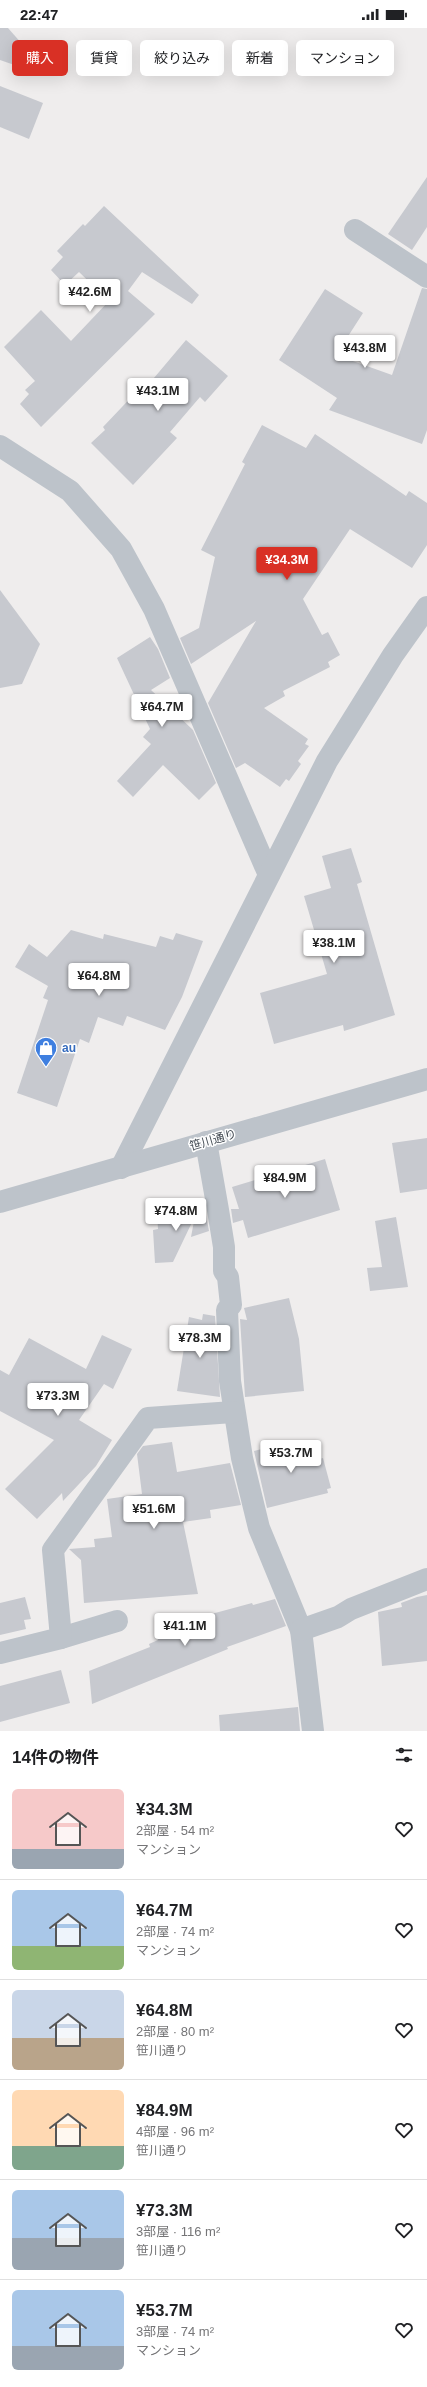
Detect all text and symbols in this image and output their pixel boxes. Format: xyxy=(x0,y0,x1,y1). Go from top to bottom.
text: 22:47 xyxy=(20,6,58,23)
chip: 購入 xyxy=(12,40,68,76)
chip: 賃貸 xyxy=(76,40,132,76)
chip: 絞り込み xyxy=(140,40,224,76)
chip: 新着 xyxy=(232,40,288,76)
chip: マンション xyxy=(296,40,394,76)
pin: ¥42.6M xyxy=(57,279,123,313)
text: ¥42.6M xyxy=(68,284,112,299)
pin: ¥43.8M xyxy=(332,335,398,369)
text: ¥43.8M xyxy=(343,340,387,355)
pin: ¥43.1M xyxy=(125,378,191,412)
text: ¥43.1M xyxy=(136,383,180,398)
pin: ¥34.3M xyxy=(254,547,320,581)
text: ¥34.3M xyxy=(265,552,309,567)
pin: ¥64.7M xyxy=(129,694,195,728)
text: ¥64.7M xyxy=(140,699,184,714)
pin: ¥38.1M xyxy=(301,930,367,964)
text: ¥38.1M xyxy=(312,935,356,950)
pin: ¥64.8M xyxy=(66,963,132,997)
text: ¥64.8M xyxy=(77,968,121,983)
shop icon: au xyxy=(33,1035,59,1068)
place label: au xyxy=(62,1041,76,1055)
street label: 笹川通り xyxy=(188,1127,238,1153)
pin: ¥84.9M xyxy=(252,1165,318,1199)
text: ¥84.9M xyxy=(263,1170,307,1185)
pin: ¥74.8M xyxy=(143,1198,209,1232)
text: ¥74.8M xyxy=(154,1203,198,1218)
pin: ¥78.3M xyxy=(167,1325,233,1359)
text: ¥78.3M xyxy=(178,1330,222,1345)
pin: ¥73.3M xyxy=(25,1383,91,1417)
text: ¥73.3M xyxy=(36,1388,80,1403)
pin: ¥53.7M xyxy=(258,1440,324,1474)
text: ¥53.7M xyxy=(269,1445,313,1460)
pin: ¥51.6M xyxy=(121,1496,187,1530)
text: ¥51.6M xyxy=(132,1501,176,1516)
pin: ¥41.1M xyxy=(152,1613,218,1647)
text: ¥41.1M xyxy=(163,1618,207,1633)
icon: filters xyxy=(393,1744,415,1766)
text: 14件の物件 xyxy=(12,1748,99,1767)
text: ¥34.3M xyxy=(136,1800,193,1819)
icon: home xyxy=(44,1805,92,1853)
icon: heart xyxy=(393,1818,415,1840)
text: 2部屋 · 54 m² xyxy=(136,1823,214,1838)
text: マンション xyxy=(136,1842,201,1857)
text: ¥64.7M xyxy=(136,1901,193,1920)
icon: home xyxy=(44,1906,92,1954)
icon: heart xyxy=(393,1919,415,1941)
text: 2部屋 · 74 m² xyxy=(136,1924,214,1939)
text: マンション xyxy=(136,1943,201,1958)
text: ¥64.8M xyxy=(136,2001,193,2020)
icon: home xyxy=(44,2006,92,2054)
icon: heart xyxy=(393,2019,415,2041)
text: 2部屋 · 80 m² xyxy=(136,2024,214,2039)
text: 笹川通り xyxy=(136,2043,188,2058)
text: ¥84.9M xyxy=(136,2101,193,2120)
icon: home xyxy=(44,2106,92,2154)
icon: heart xyxy=(393,2119,415,2141)
text: 4部屋 · 96 m² xyxy=(136,2124,214,2139)
text: 笹川通り xyxy=(136,2143,188,2158)
text: ¥73.3M xyxy=(136,2201,193,2220)
icon: home xyxy=(44,2206,92,2254)
icon: heart xyxy=(393,2219,415,2241)
text: 3部屋 · 116 m² xyxy=(136,2224,220,2239)
text: 笹川通り xyxy=(136,2243,188,2258)
text: ¥53.7M xyxy=(136,2301,193,2320)
icon: home xyxy=(44,2306,92,2354)
icon: heart xyxy=(393,2319,415,2341)
text: 3部屋 · 74 m² xyxy=(136,2324,214,2339)
text: マンション xyxy=(136,2343,201,2358)

